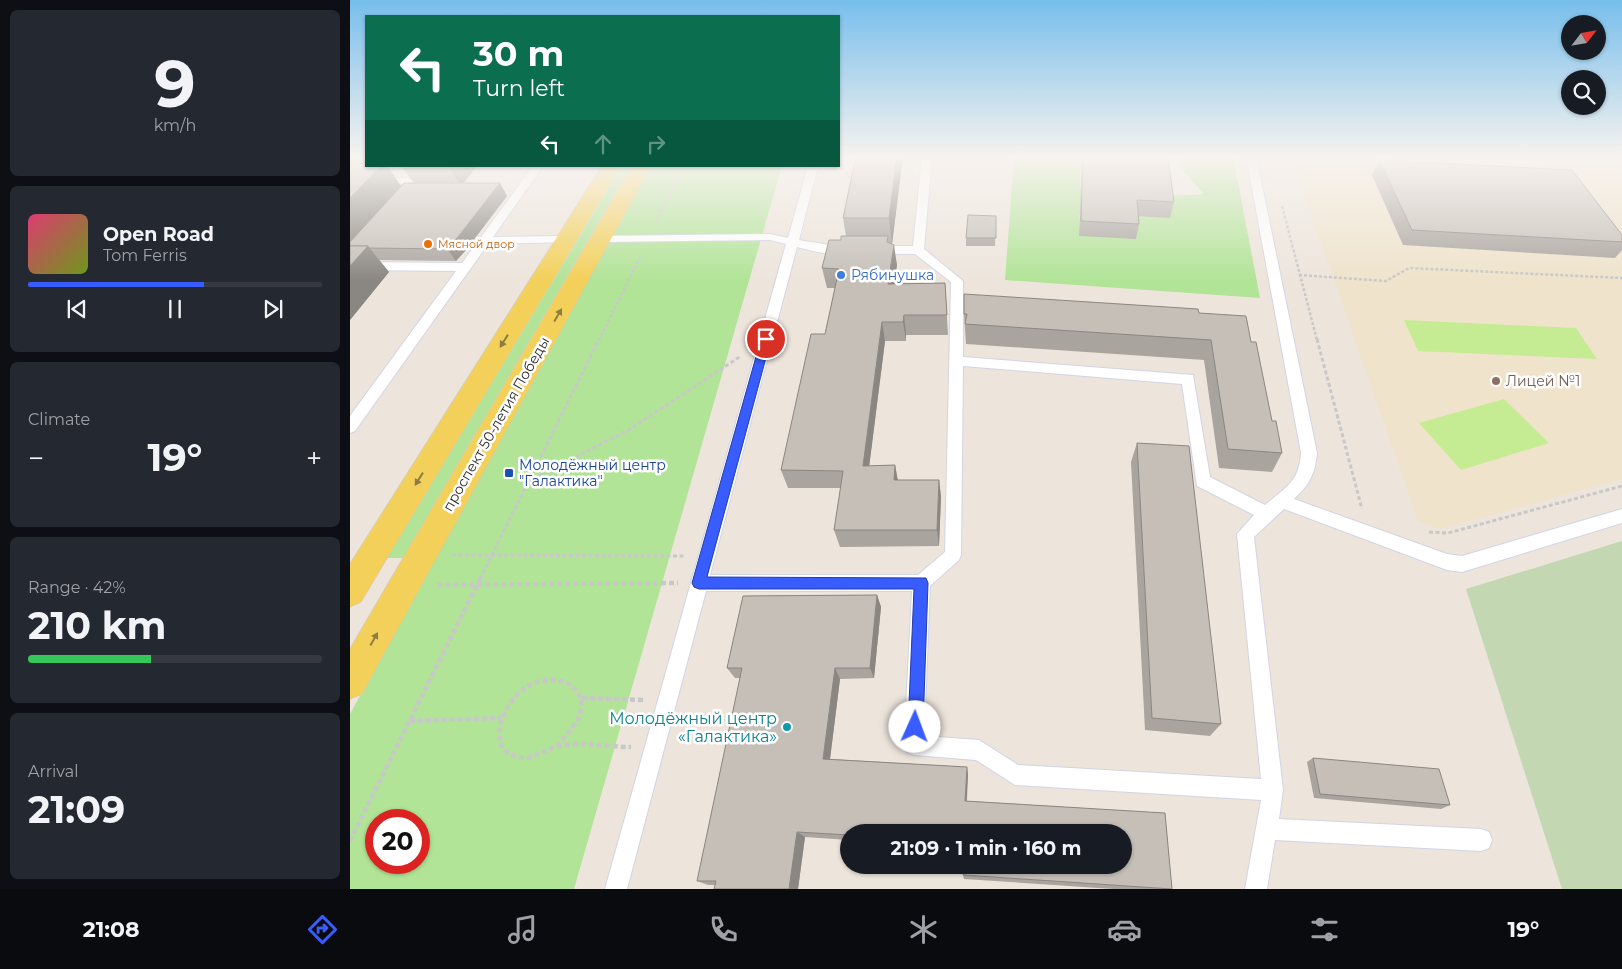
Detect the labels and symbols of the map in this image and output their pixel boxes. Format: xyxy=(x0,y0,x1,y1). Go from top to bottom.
north arrow xyxy=(1561,15,1606,60)
place label: Мясной двор xyxy=(438,237,515,251)
marker: Мясной двор xyxy=(422,238,434,250)
place label: Рябинушка xyxy=(851,266,934,284)
marker: Рябинушка xyxy=(835,269,847,281)
one-way arrow xyxy=(553,309,562,322)
pin xyxy=(745,318,787,360)
street label: проспект 50-летия Победы xyxy=(439,334,553,514)
one-way arrow xyxy=(500,335,509,348)
place label: Лицей №1 xyxy=(1506,372,1580,390)
marker: Лицей №1 xyxy=(1490,375,1502,387)
place label: Молодёжный центр "Галактика" xyxy=(519,456,666,490)
marker: Молодёжный центр "Галактика" xyxy=(503,467,515,479)
one-way arrow xyxy=(414,473,424,486)
one-way arrow xyxy=(370,632,378,647)
position arrow xyxy=(888,700,940,752)
place label: Молодёжный центр «Галактика» xyxy=(609,709,777,746)
marker: Молодёжный центр «Галактика» xyxy=(781,721,793,733)
speed limit sign: 20 xyxy=(365,809,430,874)

